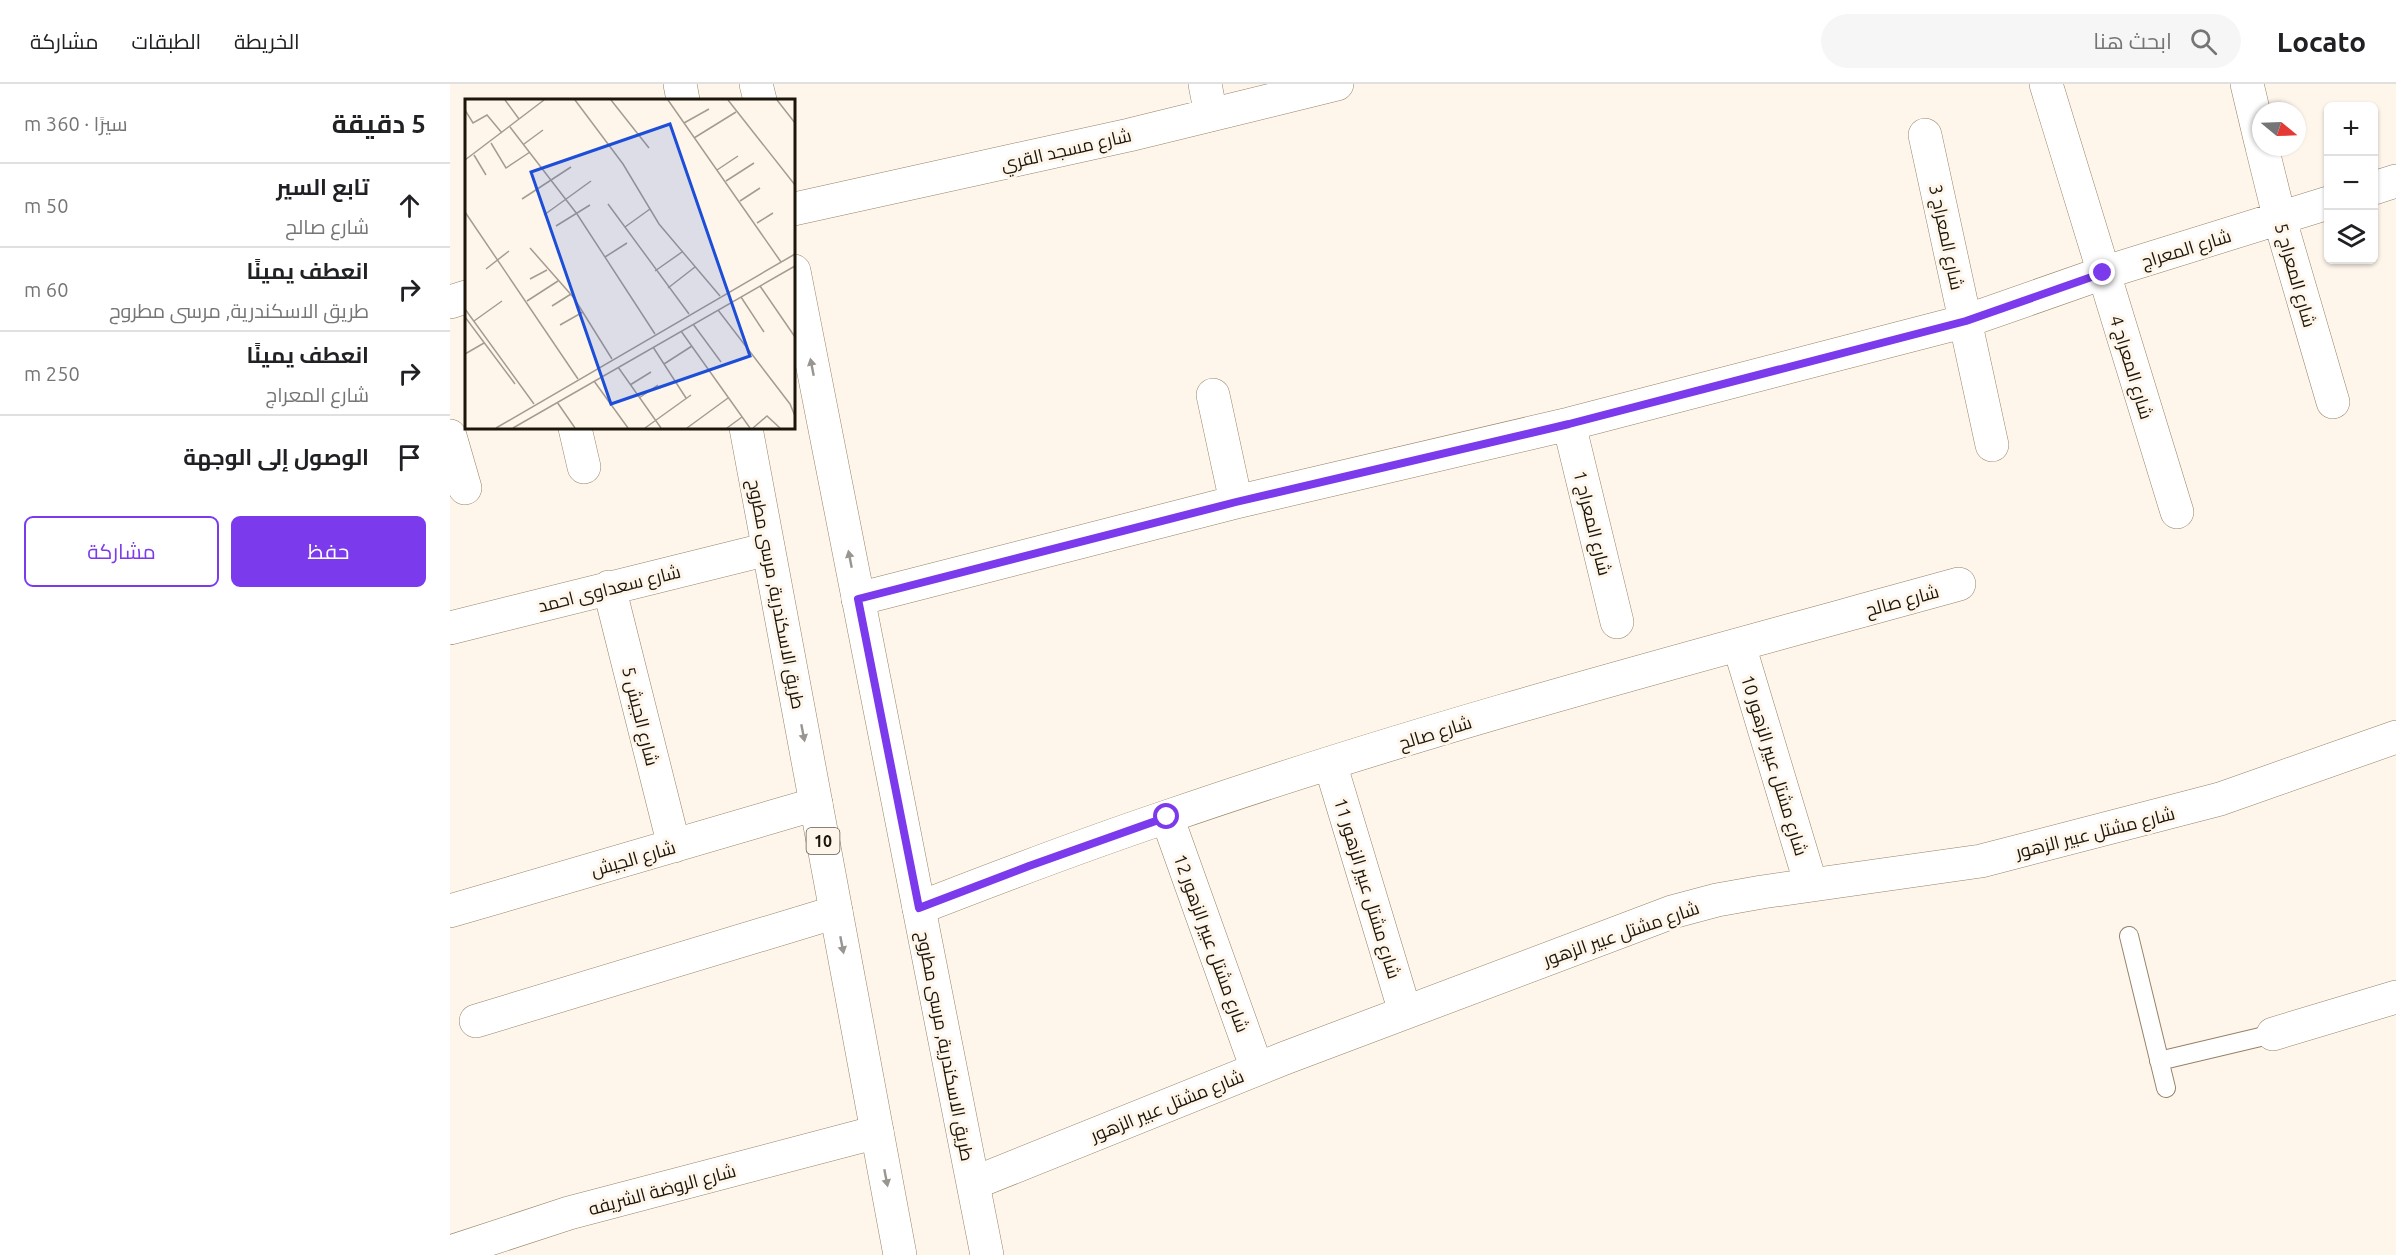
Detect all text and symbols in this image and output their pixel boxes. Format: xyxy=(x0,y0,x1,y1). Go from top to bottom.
search box xyxy=(1821,14,2241,68)
icon: search xyxy=(2187,25,2220,58)
text: Locato xyxy=(2277,26,2366,57)
text: ابحث هنا xyxy=(2093,28,2172,53)
text: مشاركة xyxy=(30,29,99,53)
text: الطبقات xyxy=(132,29,201,53)
text: الخريطة xyxy=(234,29,300,53)
inset map xyxy=(465,99,795,429)
north arrow xyxy=(2252,102,2306,156)
map controls xyxy=(2324,102,2378,264)
button: + xyxy=(2324,102,2378,156)
text: 5 دقيقة xyxy=(332,109,426,138)
text: سيرًا · 360 m xyxy=(24,112,128,135)
street label: شارع مسجد القري xyxy=(999,124,1134,179)
button: − xyxy=(2324,156,2378,210)
text: تابع السير xyxy=(276,174,369,199)
street label: شارع المعراج 3 xyxy=(1923,182,1968,292)
icon: ahead xyxy=(393,189,426,222)
text: 50 m xyxy=(24,194,68,217)
button: layers xyxy=(2324,210,2378,264)
text: شارع صالح xyxy=(285,215,369,238)
street label: شارع المعراج 5 xyxy=(2269,221,2320,330)
street label: شارع المعراج xyxy=(2139,225,2234,274)
text: انعطف يمينًا xyxy=(247,258,369,283)
route end xyxy=(2089,259,2115,285)
icon: right xyxy=(393,273,426,306)
text: 60 m xyxy=(24,278,68,301)
text: طريق الاسكندرية, مرسى مطروح xyxy=(109,299,369,322)
street label: شارع المعراج 4 xyxy=(2104,313,2157,422)
text: انعطف يمينًا xyxy=(247,342,369,367)
icon: right xyxy=(393,357,426,390)
one-way arrow xyxy=(807,358,817,377)
text: 250 m xyxy=(24,362,80,385)
text: شارع المعراج xyxy=(266,383,369,406)
icon: arrive xyxy=(393,441,426,474)
text: الوصول إلى الوجهة xyxy=(183,444,369,469)
street label: شارع المعراج 1 xyxy=(1567,469,1616,578)
street label: طريق الاسكندرية, مرسى مطروح xyxy=(742,477,809,711)
button: مشاركة xyxy=(24,516,219,587)
button: حفظ xyxy=(231,516,426,587)
one-way arrow xyxy=(845,549,854,568)
street label: شارع سعداوى احمد xyxy=(536,561,683,618)
street label: شارع صالح xyxy=(1863,581,1942,622)
street label: شارع الجيش 5 xyxy=(616,664,663,768)
street label: شارع مشتل عبير الزهور 10 xyxy=(1735,672,1812,859)
street label: شارع صالح xyxy=(1396,711,1475,755)
one-way arrow xyxy=(799,723,808,742)
street label: شارع مشتل عبير الزهور 11 xyxy=(1328,795,1405,982)
route start xyxy=(1153,803,1179,829)
street label: شارع مشتل عبير الزهور xyxy=(2012,803,2177,865)
road number: 10 xyxy=(806,828,839,854)
street label: شارع الجيش xyxy=(588,836,679,883)
street label: شارع مشتل عبير الزهور 12 xyxy=(1168,851,1254,1036)
street label: شارع مشتل عبير الزهور xyxy=(1540,897,1703,972)
street label: طريق الاسكندرية, مرسى مطروح xyxy=(911,929,978,1163)
one-way arrow xyxy=(838,936,847,955)
street label: شارع مشتل عبير الزهور xyxy=(1087,1065,1248,1148)
street label: شارع الروضة الشريفه xyxy=(586,1160,739,1221)
one-way arrow xyxy=(882,1169,891,1188)

